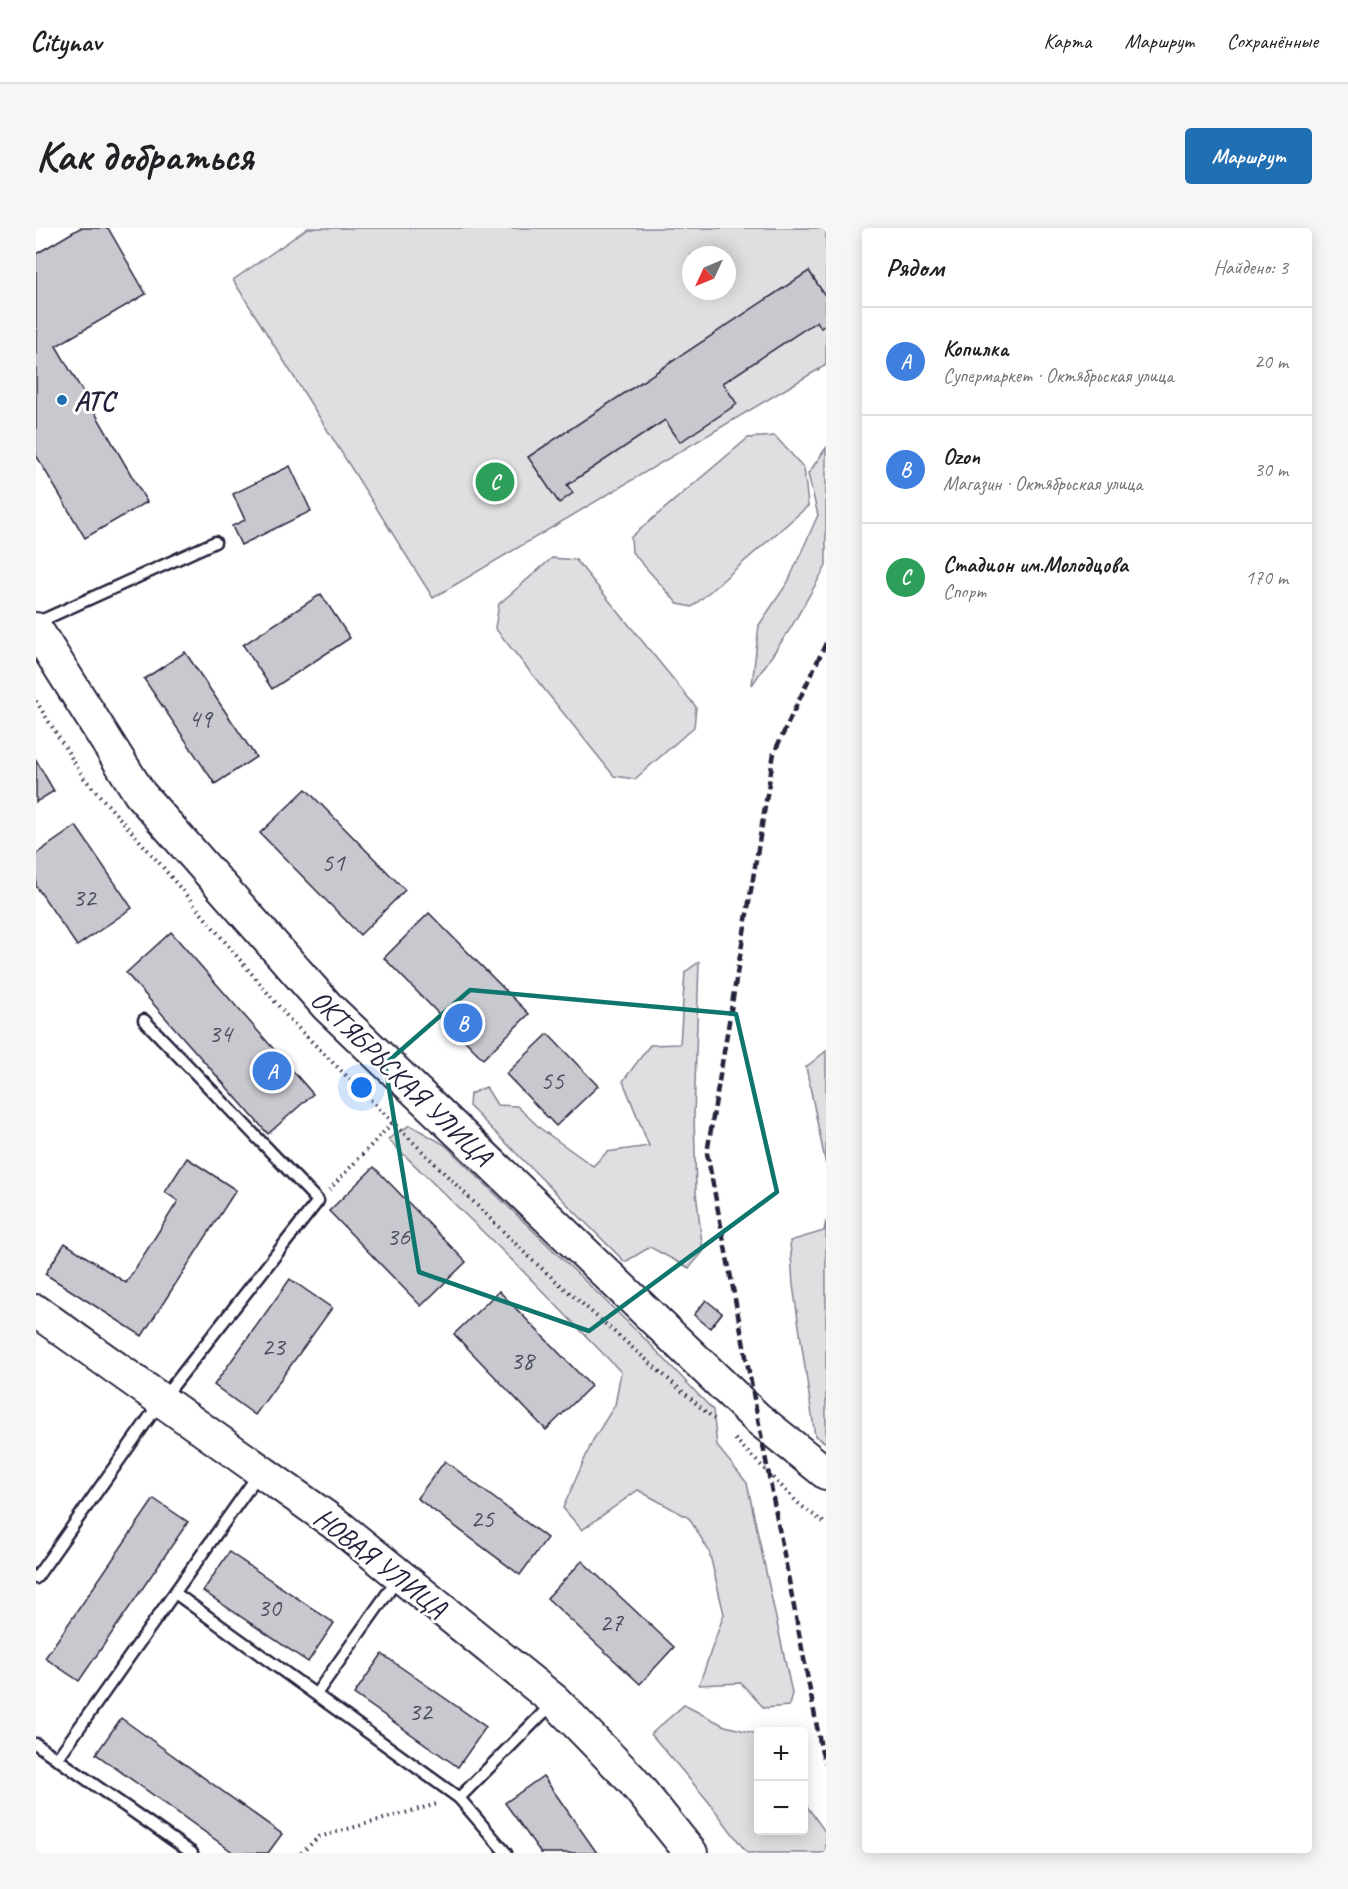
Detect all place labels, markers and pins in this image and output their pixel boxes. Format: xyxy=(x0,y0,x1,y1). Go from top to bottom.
place label: АТС xyxy=(74,383,119,418)
marker: АТС xyxy=(55,393,69,407)
pin: C xyxy=(476,460,514,504)
pin: B xyxy=(444,1000,482,1046)
pin: A xyxy=(252,1048,292,1094)

